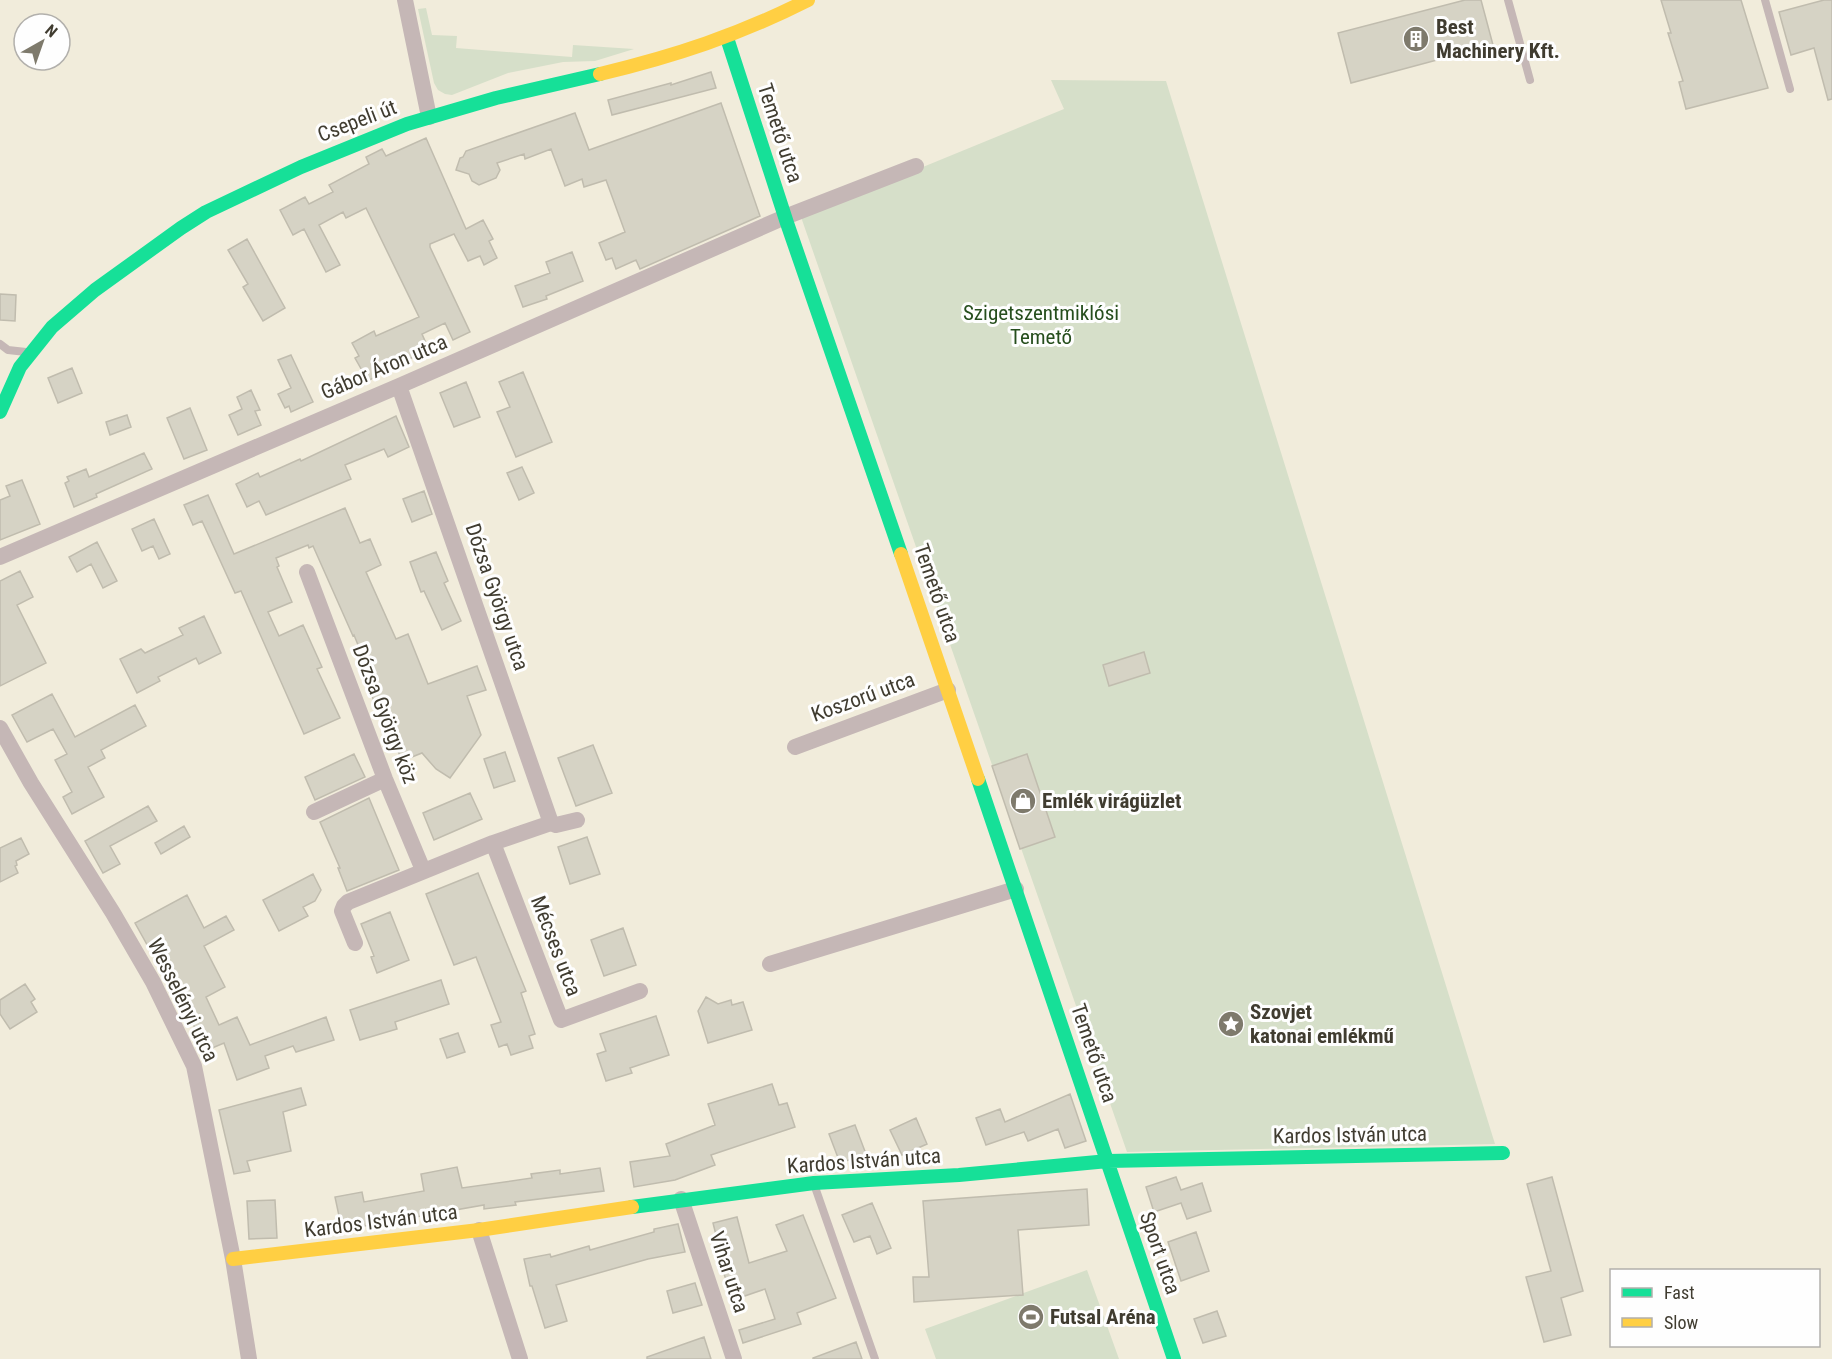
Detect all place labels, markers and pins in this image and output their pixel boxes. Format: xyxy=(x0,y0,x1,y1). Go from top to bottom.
place label: Best Machinery Kft. xyxy=(1436,15,1560,63)
building icon: Best Machinery Kft. xyxy=(1401,24,1431,54)
shop icon: Emlék virágüzlet xyxy=(1008,786,1038,816)
place label: Emlék virágüzlet xyxy=(1042,789,1182,813)
place label: Szovjet katonai emlékmű xyxy=(1250,1000,1394,1048)
place icon: Szovjet katonai emlékmű xyxy=(1216,1009,1246,1039)
sports icon: Futsal Aréna xyxy=(1016,1302,1046,1332)
place label: Futsal Aréna xyxy=(1050,1305,1156,1329)

